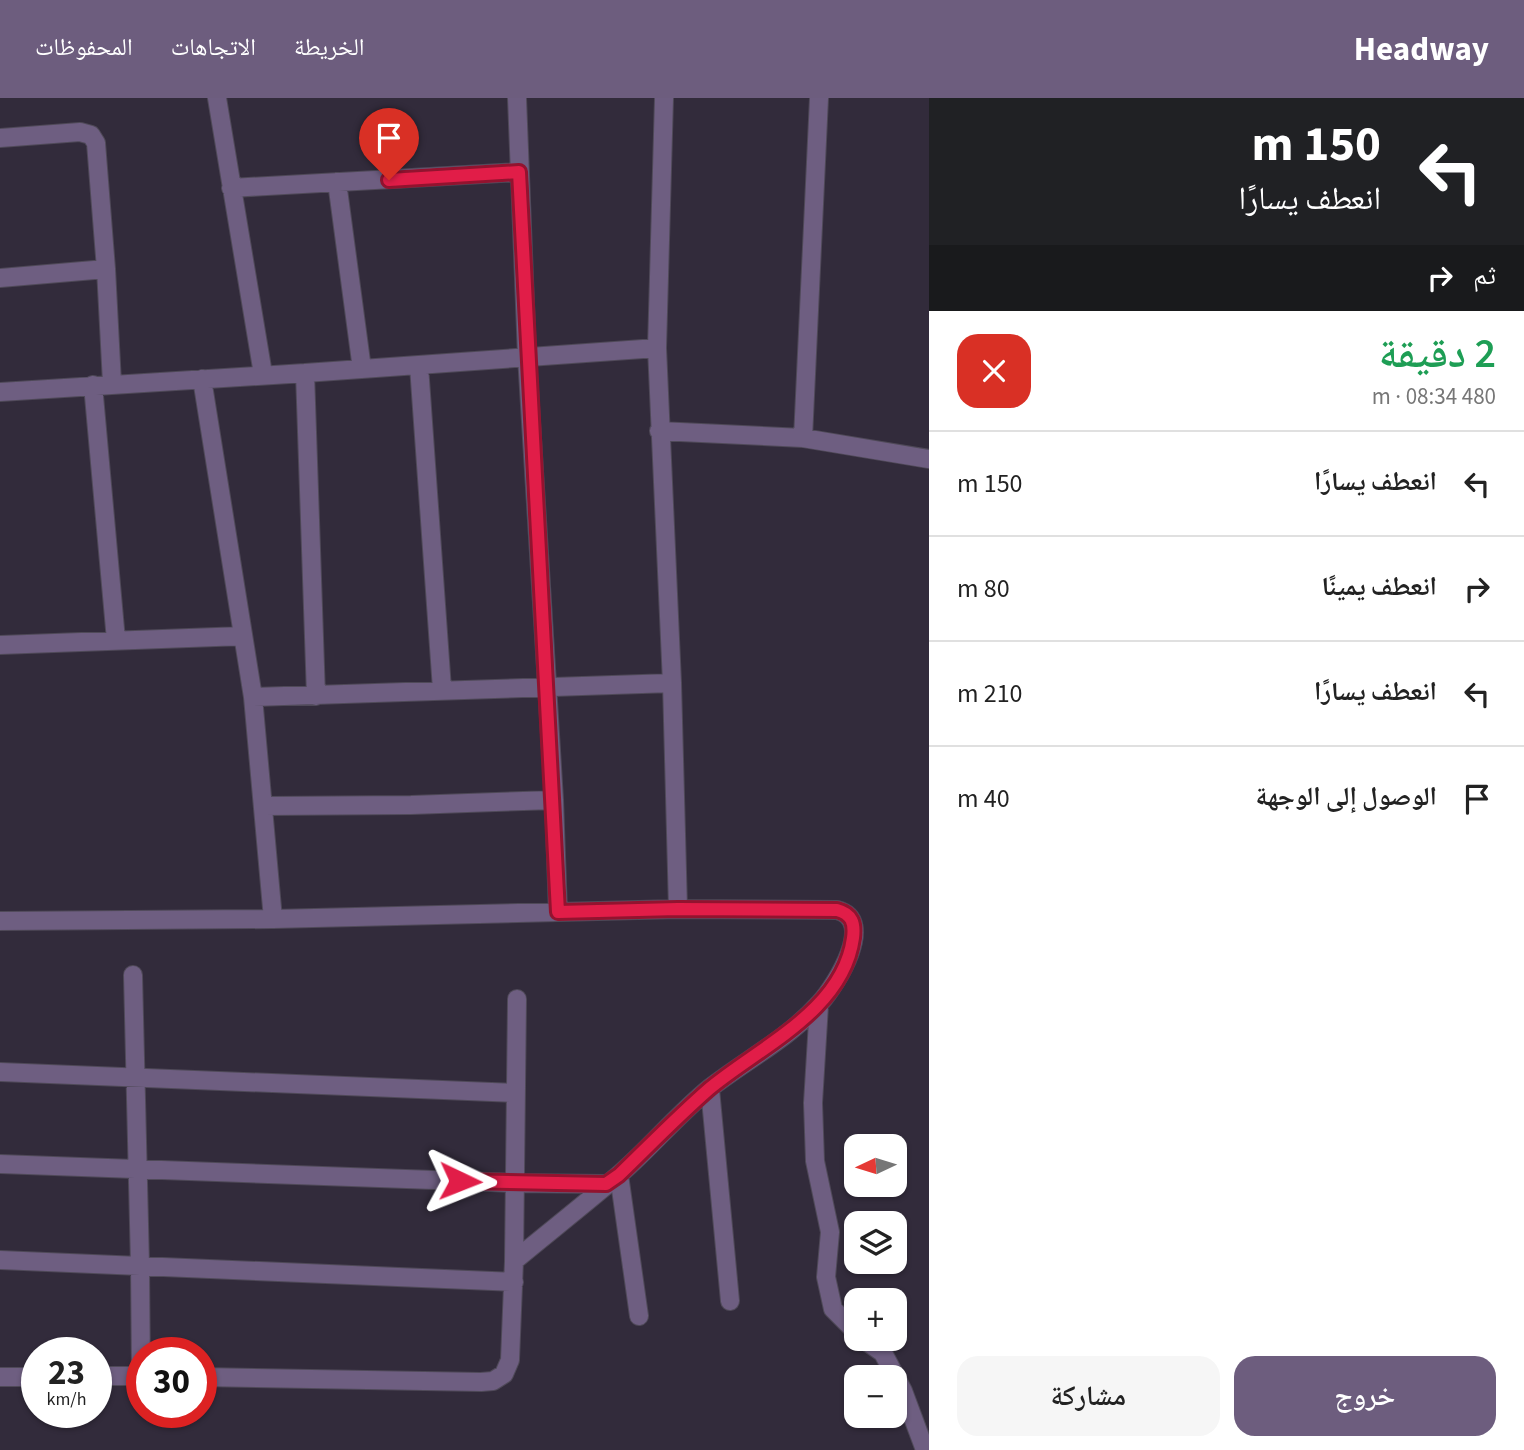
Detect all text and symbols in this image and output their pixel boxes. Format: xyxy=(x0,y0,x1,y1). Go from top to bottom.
text: Headway xyxy=(1354,26,1489,73)
text: المحفوظات xyxy=(35,30,133,65)
text: الاتجاهات xyxy=(171,30,256,65)
text: الخريطة xyxy=(294,30,365,65)
pin xyxy=(359,108,419,180)
text: 150 m xyxy=(1252,110,1381,180)
icon: arrive xyxy=(370,119,408,157)
icon: left xyxy=(1405,126,1496,217)
text: انعطف يسارًا xyxy=(1238,176,1381,222)
text: ثم xyxy=(1473,257,1496,294)
icon: right xyxy=(1421,259,1459,297)
text: 2 دقيقة xyxy=(1379,324,1496,384)
button: close xyxy=(957,334,1031,408)
text: 480 m · 08:34 xyxy=(1372,380,1496,413)
text: انعطف يسارًا xyxy=(1314,463,1437,500)
text: 150 m xyxy=(957,465,1023,502)
icon: left xyxy=(1458,465,1496,503)
text: انعطف يمينًا xyxy=(1322,568,1437,605)
text: 80 m xyxy=(957,570,1010,607)
icon: right xyxy=(1458,570,1496,608)
text: انعطف يسارًا xyxy=(1314,673,1437,710)
text: 210 m xyxy=(957,675,1023,712)
icon: left xyxy=(1458,675,1496,713)
text: الوصول إلى الوجهة xyxy=(1256,778,1437,815)
text: 40 m xyxy=(957,780,1010,817)
icon: arrive xyxy=(1458,780,1496,818)
north arrow xyxy=(844,1134,906,1197)
map controls xyxy=(844,1134,907,1428)
position arrow xyxy=(423,1144,497,1218)
button: layers xyxy=(844,1211,907,1274)
button: + xyxy=(844,1288,907,1351)
speed limit sign: 30 xyxy=(126,1337,217,1428)
text: 23 xyxy=(48,1348,85,1398)
button: مشاركة xyxy=(957,1356,1220,1436)
button: خروج xyxy=(1234,1356,1496,1436)
button: − xyxy=(844,1365,907,1428)
text: km/h xyxy=(47,1387,86,1412)

